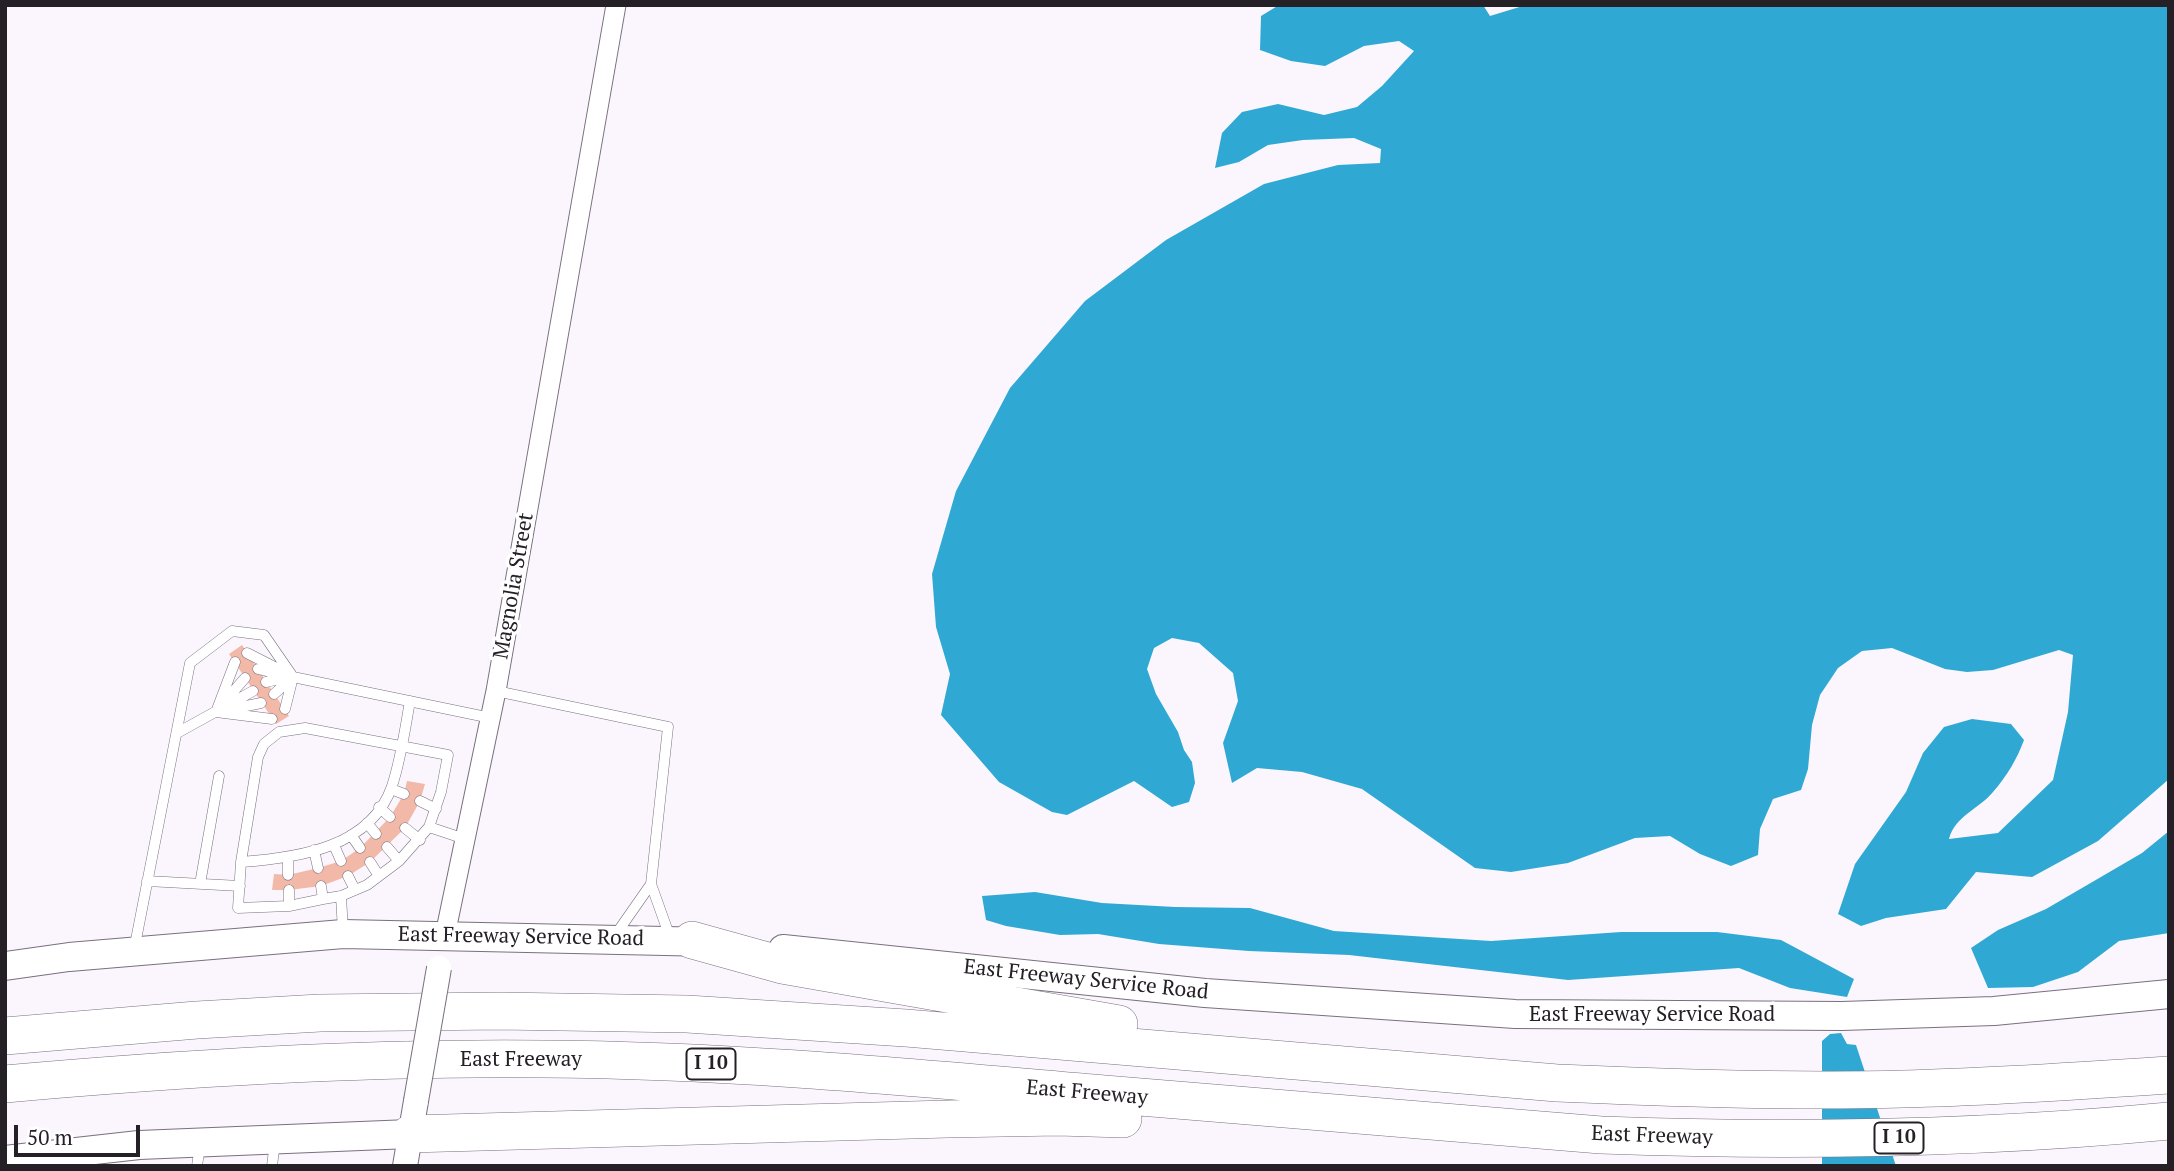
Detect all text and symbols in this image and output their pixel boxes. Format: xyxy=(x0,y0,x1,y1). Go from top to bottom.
street label: Magnolia Street xyxy=(489,511,539,661)
street label: East Freeway Service Road xyxy=(398,922,644,952)
street label: East Freeway Service Road xyxy=(962,955,1210,1005)
street label: East Freeway Service Road xyxy=(1529,1002,1775,1028)
street label: East Freeway xyxy=(460,1047,582,1073)
road number: I 10 xyxy=(686,1048,736,1080)
street label: East Freeway xyxy=(1025,1075,1149,1111)
scale bar xyxy=(18,1112,144,1156)
street label: East Freeway xyxy=(1591,1121,1713,1151)
road number: I 10 xyxy=(1874,1122,1924,1154)
text: 50 m xyxy=(27,1123,73,1151)

